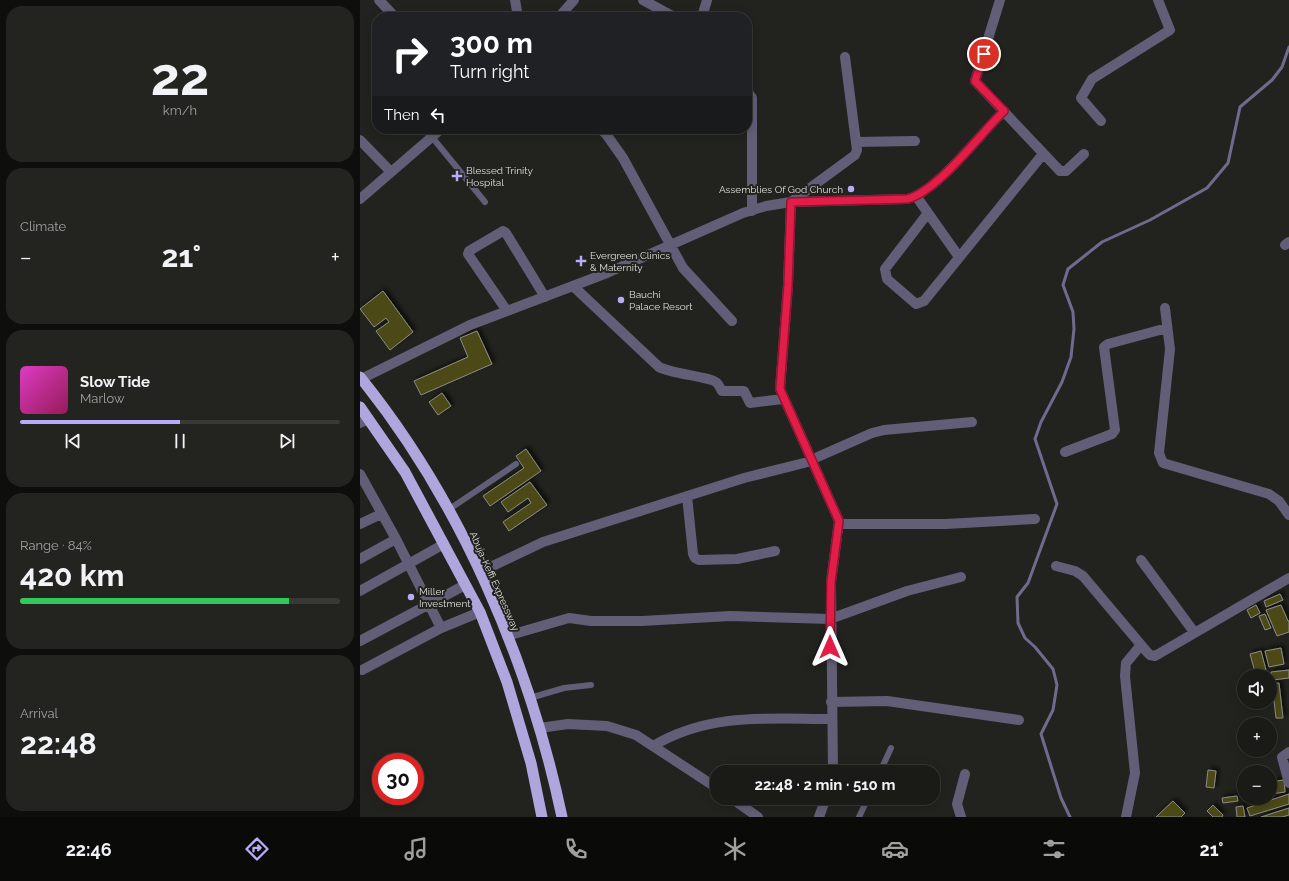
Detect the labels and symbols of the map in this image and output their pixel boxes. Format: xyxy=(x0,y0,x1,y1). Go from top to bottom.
pin xyxy=(967,37,1001,71)
place label: Blessed Trinity Hospital xyxy=(466,165,534,188)
marker: Blessed Trinity Hospital xyxy=(451,170,463,182)
place label: Assemblies Of God Church xyxy=(719,184,843,195)
marker: Assemblies Of God Church xyxy=(846,184,856,194)
place label: Evergreen Clinics & Maternity xyxy=(590,250,670,273)
marker: Evergreen Clinics & Maternity xyxy=(575,255,587,267)
place label: Bauchi Palace Resort xyxy=(629,289,693,312)
marker: Bauchi Palace Resort xyxy=(616,295,626,305)
street label: Abuja-Keffi Expressway xyxy=(468,530,522,633)
place label: Miller Investment xyxy=(419,586,471,609)
marker: Miller Investment xyxy=(406,592,416,602)
position arrow xyxy=(809,626,851,668)
speed limit sign: 30 xyxy=(372,753,424,805)

